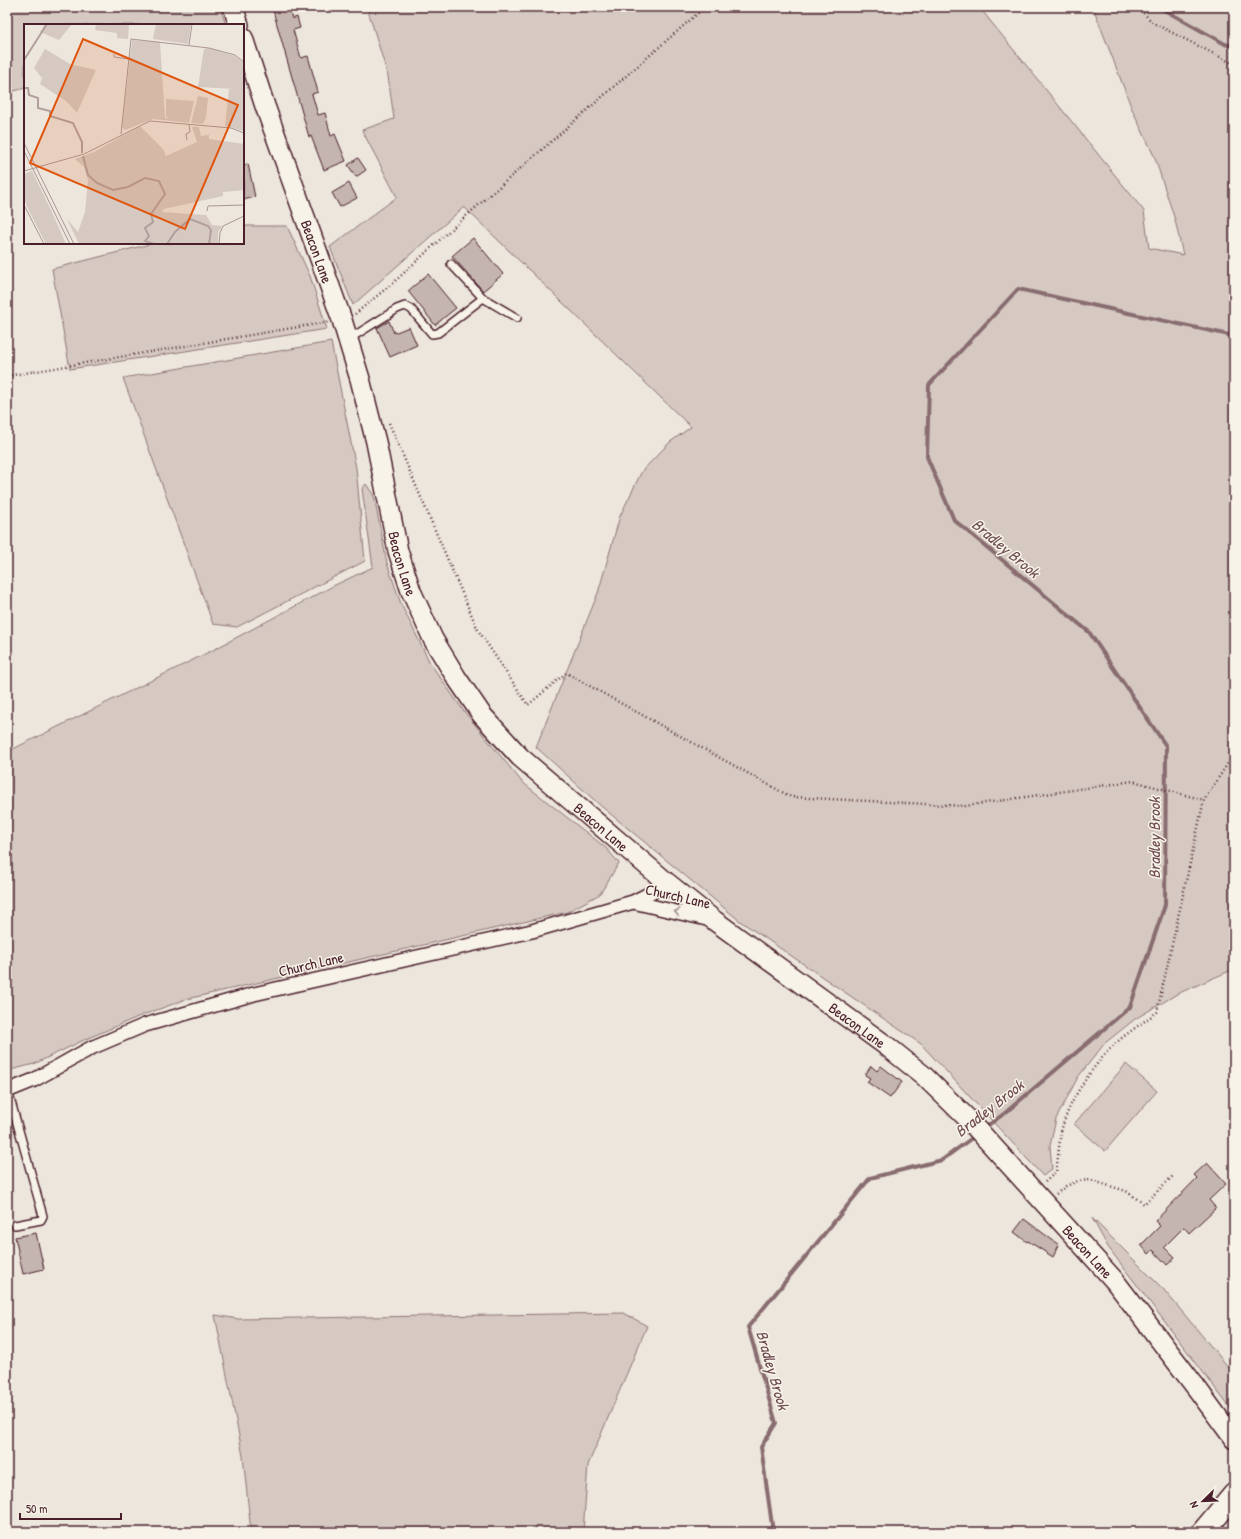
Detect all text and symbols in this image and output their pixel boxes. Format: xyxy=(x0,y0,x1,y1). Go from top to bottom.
inset map xyxy=(24,24,244,244)
street label: Beacon Lane xyxy=(296,217,338,286)
water label: Bradley Brook xyxy=(968,513,1045,584)
street label: Beacon Lane xyxy=(384,530,422,599)
water label: Bradley Brook xyxy=(1143,796,1165,879)
street label: Beacon Lane xyxy=(570,797,633,856)
street label: Church Lane xyxy=(643,878,713,914)
one-way arrow xyxy=(674,908,681,917)
street label: Church Lane xyxy=(276,946,346,982)
street label: Beacon Lane xyxy=(825,997,890,1053)
water label: Bradley Brook xyxy=(950,1073,1029,1142)
street label: Beacon Lane xyxy=(1058,1220,1118,1283)
water label: Bradley Brook xyxy=(751,1328,795,1414)
north arrow xyxy=(1183,1481,1223,1521)
scale bar xyxy=(20,1495,121,1521)
text: N xyxy=(1186,1499,1201,1510)
text: 50 m xyxy=(26,1500,47,1517)

